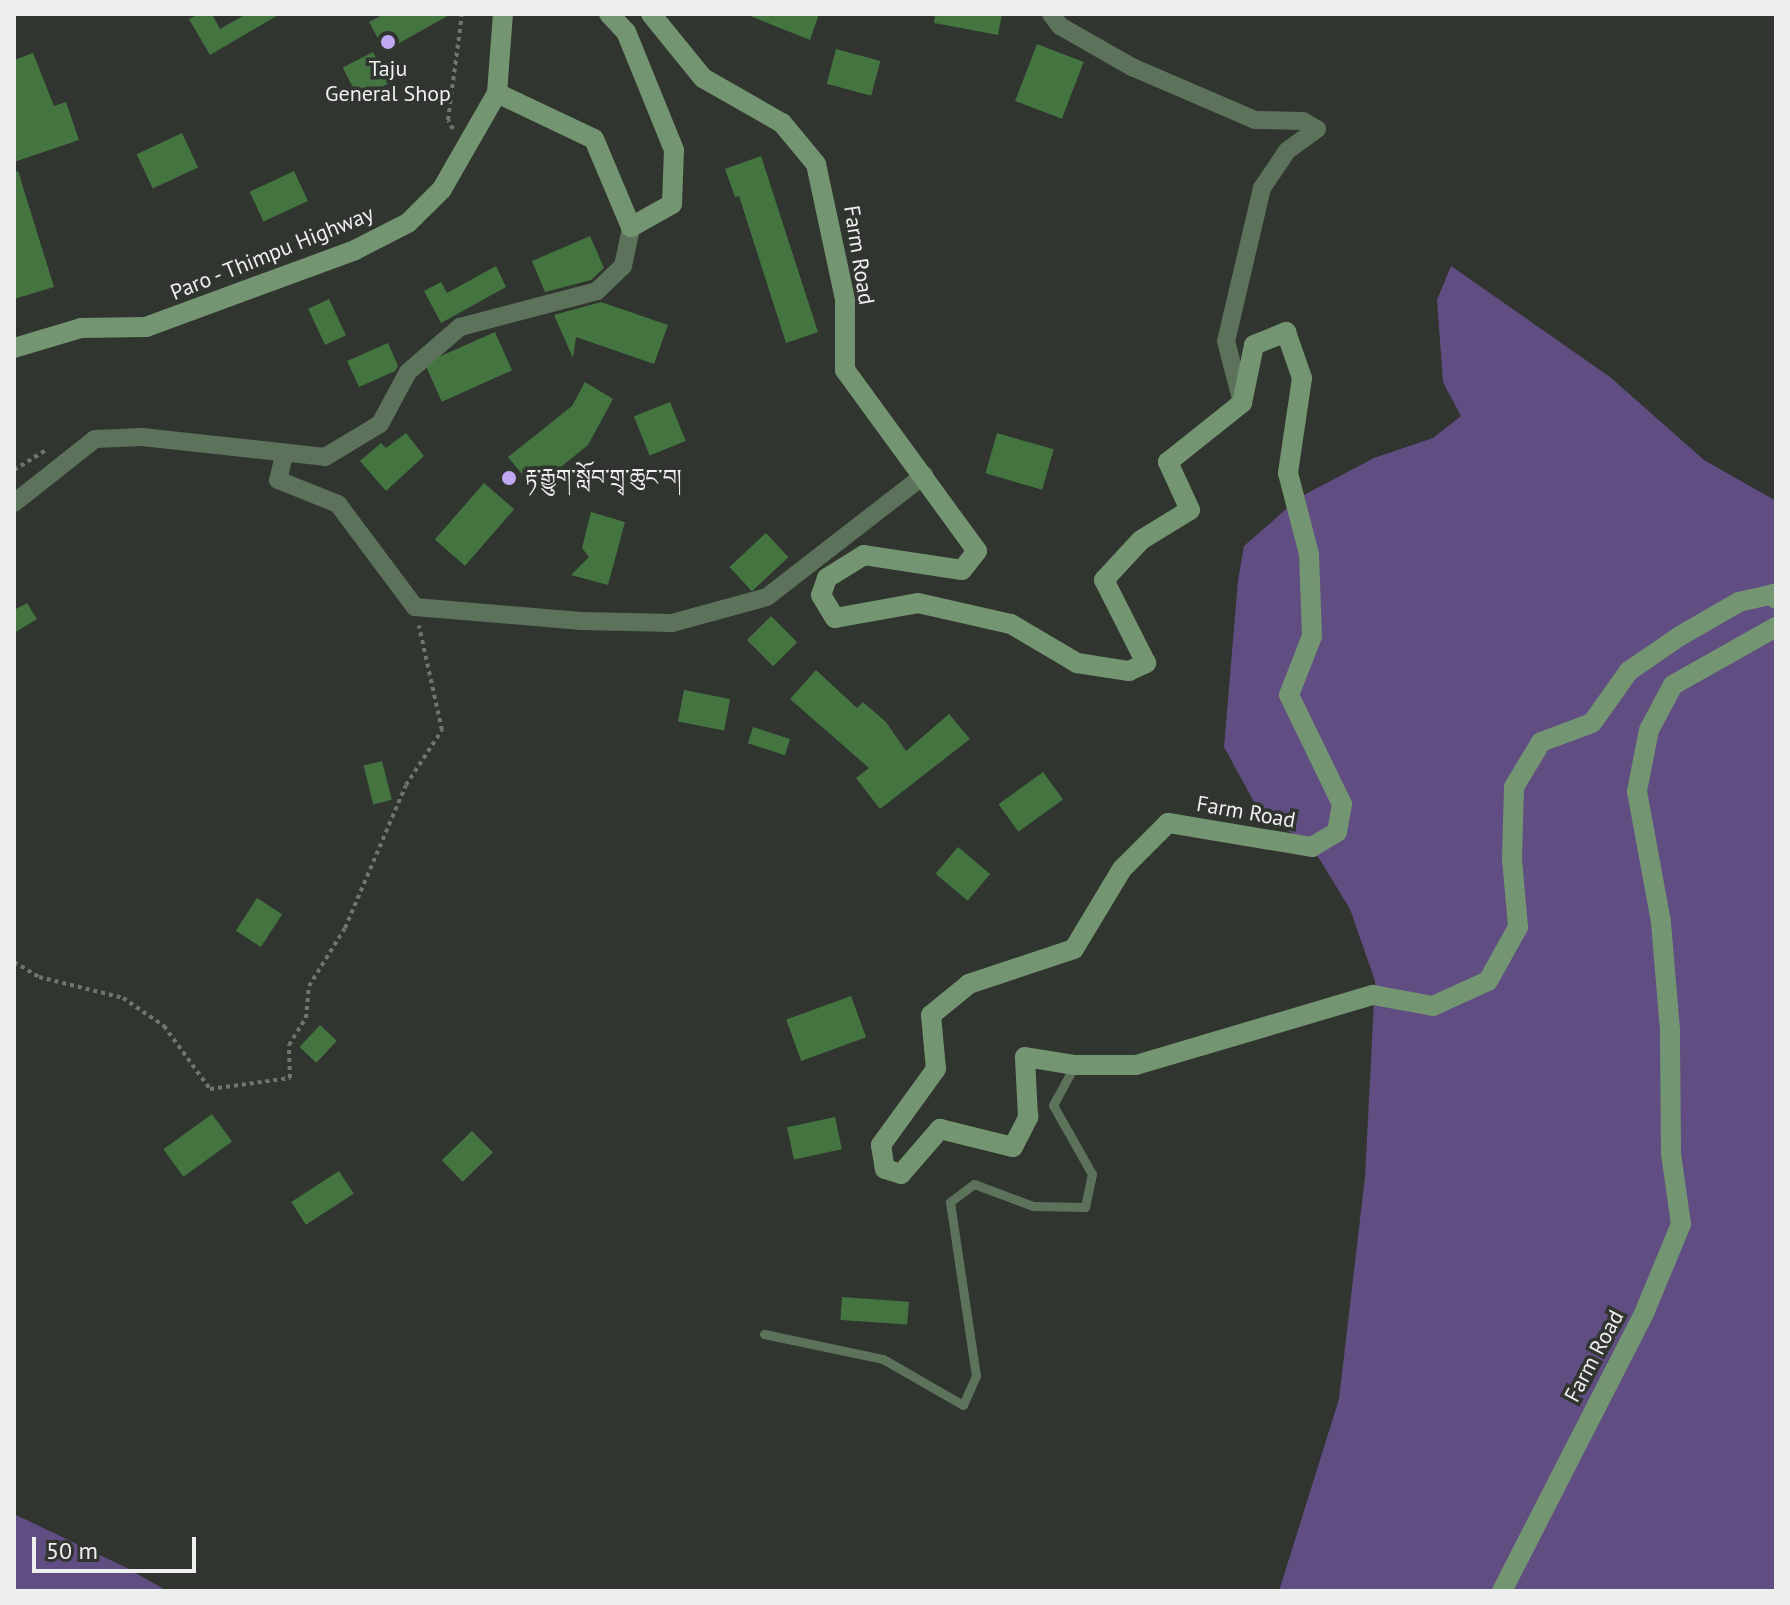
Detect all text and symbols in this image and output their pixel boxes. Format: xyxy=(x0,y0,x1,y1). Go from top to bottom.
marker: Taju General Shop xyxy=(379,33,397,51)
place label: Taju General Shop xyxy=(325,55,451,106)
street label: Paro - Thimpu Highway xyxy=(165,199,379,307)
street label: Farm Road xyxy=(838,204,880,306)
place label: རྟ་རྒྱུག་སློབ་གྲྭ་ཆུང་བ། xyxy=(525,465,682,491)
marker: རྟ་རྒྱུག་སློབ་གྲྭ་ཆུང་བ། xyxy=(500,469,518,487)
street label: Farm Road xyxy=(1194,790,1298,834)
street label: Farm Road xyxy=(1559,1306,1629,1406)
scale bar xyxy=(36,1521,200,1571)
text: 50 m xyxy=(46,1535,98,1566)

